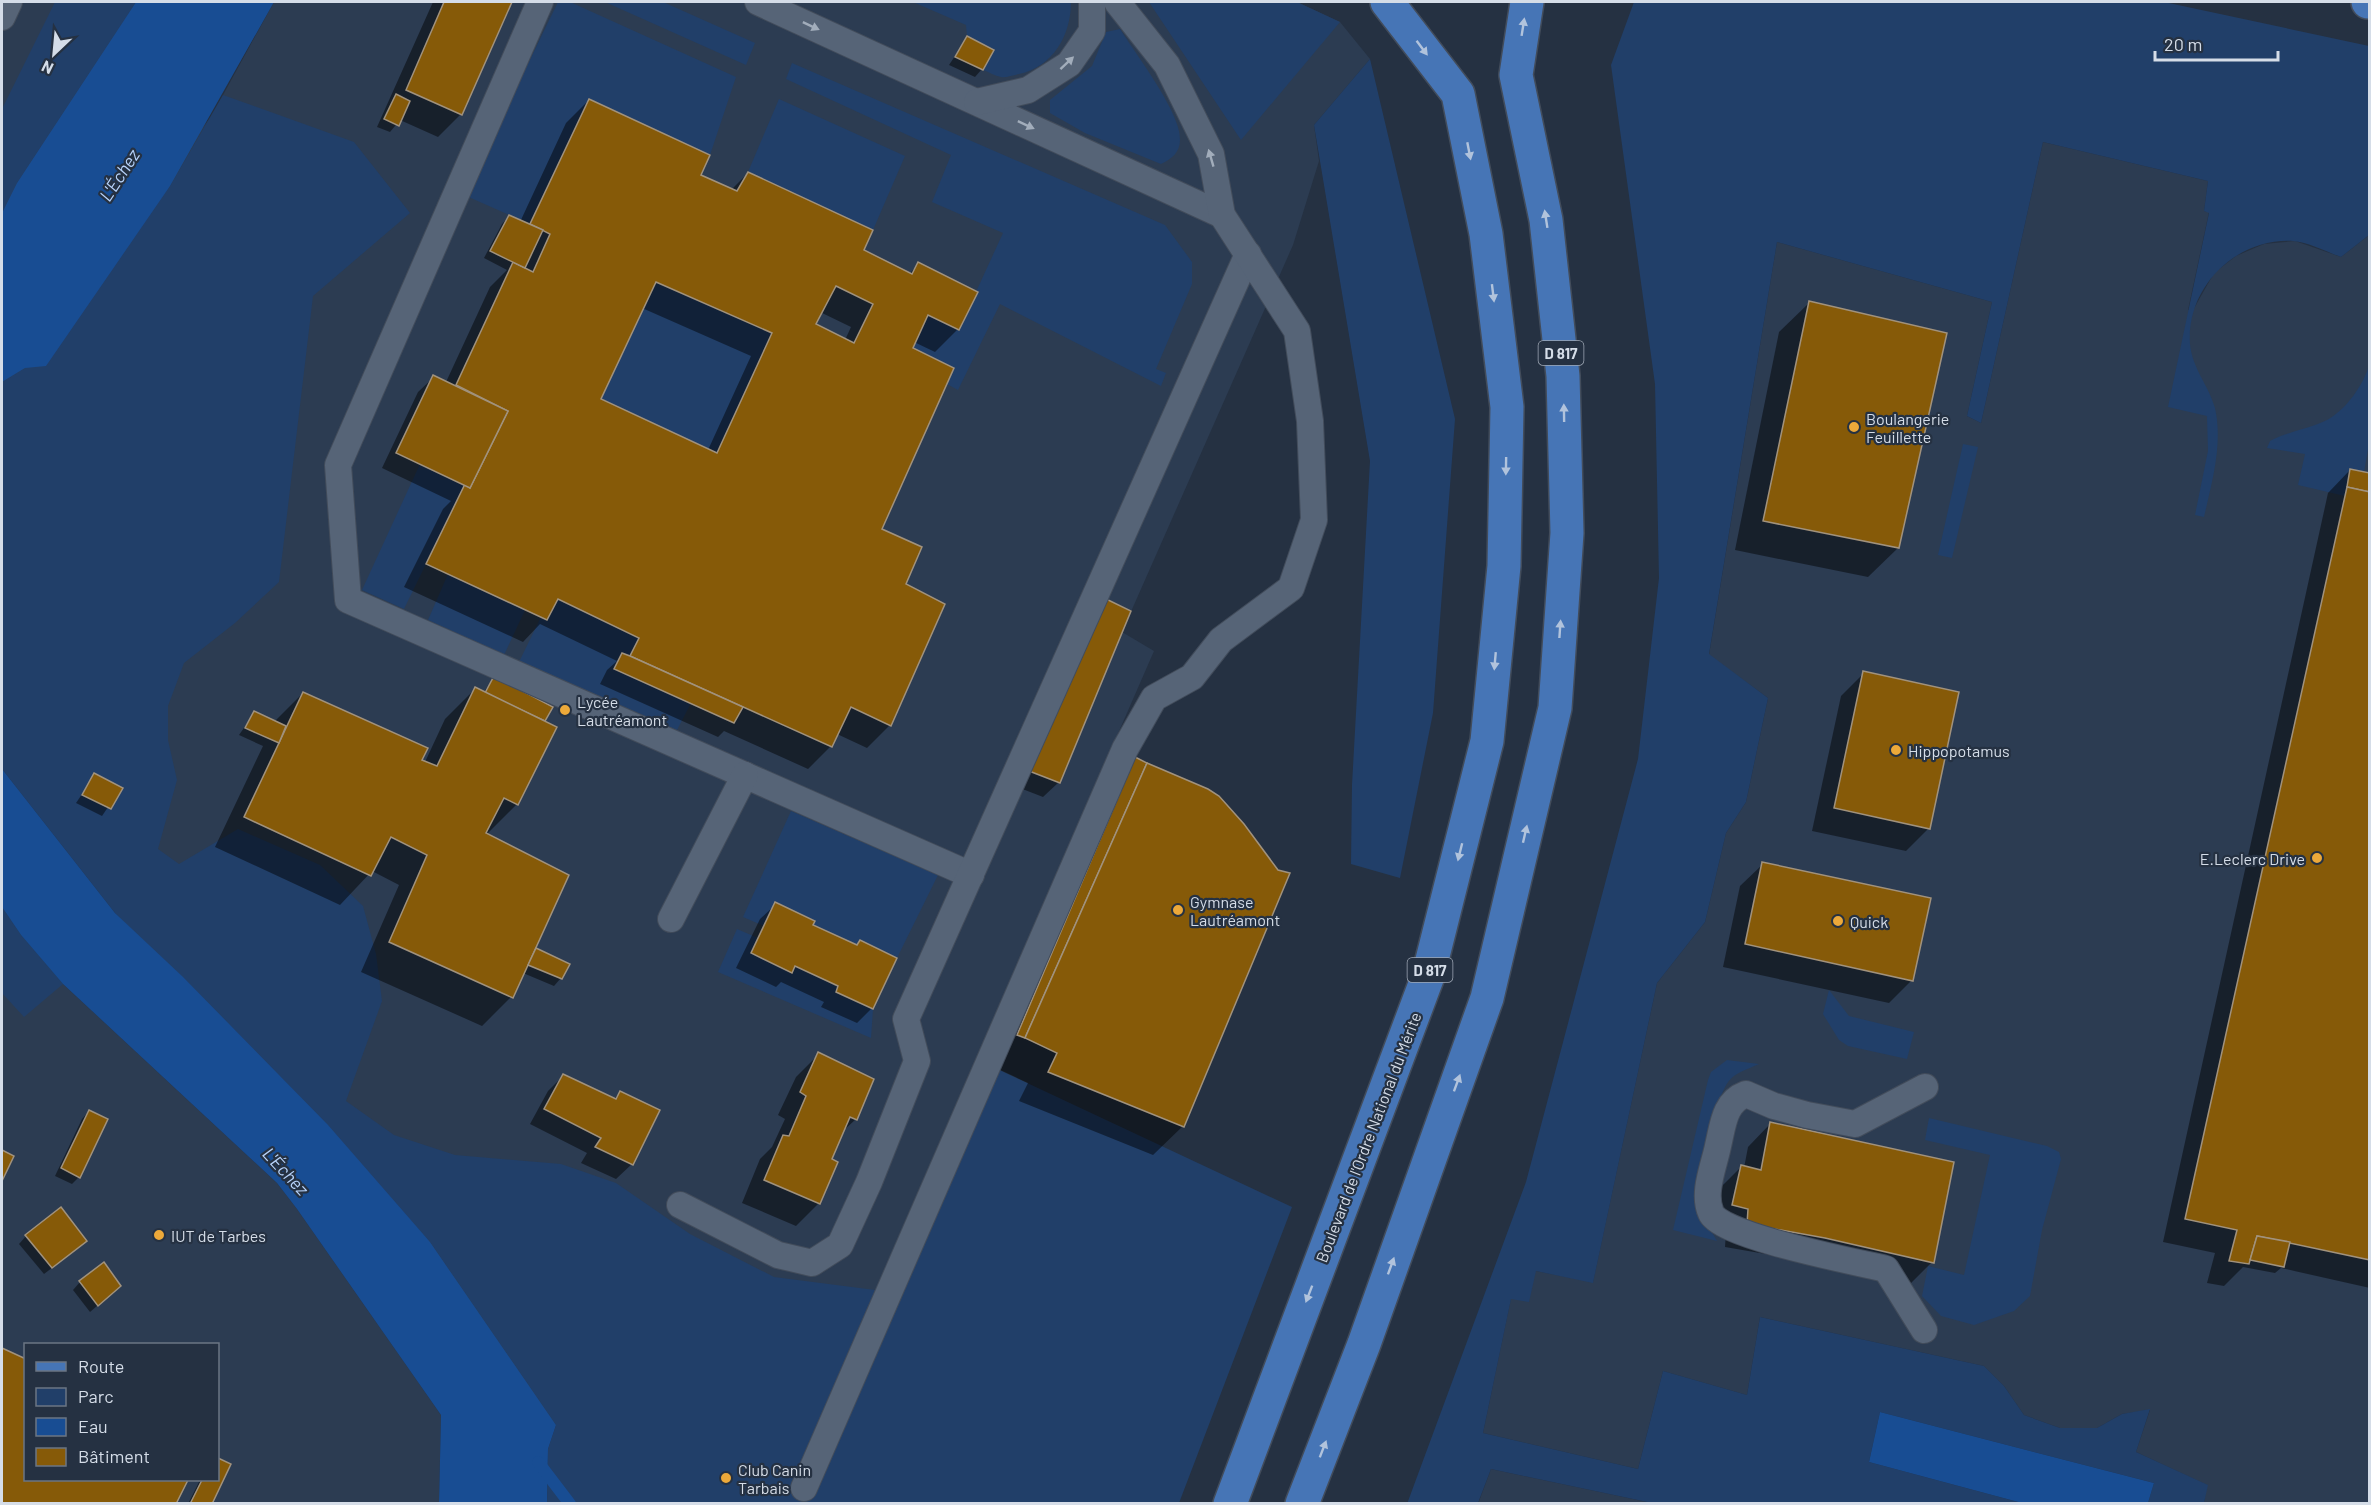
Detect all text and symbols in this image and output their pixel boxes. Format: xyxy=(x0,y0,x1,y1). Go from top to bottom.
one-way arrow xyxy=(1519,18,1528,37)
one-way arrow xyxy=(802,21,820,31)
north arrow xyxy=(24,24,84,84)
scale bar xyxy=(2155,24,2278,62)
text: 20 m xyxy=(2164,33,2202,55)
one-way arrow xyxy=(1416,40,1428,55)
one-way arrow xyxy=(1059,56,1074,70)
text: N xyxy=(38,57,56,79)
one-way arrow xyxy=(1018,120,1036,130)
one-way arrow xyxy=(1465,142,1474,161)
water label: L'Échez xyxy=(94,145,144,205)
one-way arrow xyxy=(1206,149,1215,167)
one-way arrow xyxy=(1541,209,1550,228)
one-way arrow xyxy=(1488,283,1498,302)
road number: D 817 xyxy=(1538,341,1584,365)
one-way arrow xyxy=(1559,403,1569,422)
place label: Boulangerie Feuillette xyxy=(1866,409,1949,446)
marker: Boulangerie Feuillette xyxy=(1847,420,1861,434)
one-way arrow xyxy=(1501,456,1511,475)
one-way arrow xyxy=(1555,619,1565,638)
one-way arrow xyxy=(1490,651,1500,670)
place label: Lycée Lautréamont xyxy=(577,692,667,729)
marker: Lycée Lautréamont xyxy=(558,703,572,717)
place label: Hippopotamus xyxy=(1908,741,2010,760)
marker: Hippopotamus xyxy=(1889,743,1903,757)
one-way arrow xyxy=(1521,825,1531,844)
one-way arrow xyxy=(1454,843,1464,861)
place label: E.Leclerc Drive xyxy=(2200,849,2305,868)
marker: E.Leclerc Drive xyxy=(2310,851,2324,865)
place label: Gymnase Lautréamont xyxy=(1190,892,1280,929)
marker: Gymnase Lautréamont xyxy=(1171,903,1185,917)
place label: Quick xyxy=(1850,912,1888,931)
marker: Quick xyxy=(1831,914,1845,928)
road number: D 817 xyxy=(1408,958,1452,982)
street label: Boulevard de l'Ordre National du Mérite xyxy=(1311,1009,1425,1265)
one-way arrow xyxy=(1452,1074,1462,1092)
water label: L'Échez xyxy=(258,1142,314,1200)
place label: IUT de Tarbes xyxy=(171,1226,266,1245)
marker: IUT de Tarbes xyxy=(152,1228,166,1242)
one-way arrow xyxy=(1387,1257,1397,1275)
one-way arrow xyxy=(1303,1285,1313,1303)
legend xyxy=(24,1343,219,1481)
text: Route xyxy=(78,1355,124,1377)
text: Parc xyxy=(78,1385,114,1407)
text: Eau xyxy=(78,1415,108,1437)
one-way arrow xyxy=(1319,1440,1328,1458)
text: Bâtiment xyxy=(78,1445,150,1467)
place label: Club Canin Tarbais xyxy=(738,1460,811,1497)
marker: Club Canin Tarbais xyxy=(719,1471,733,1485)

